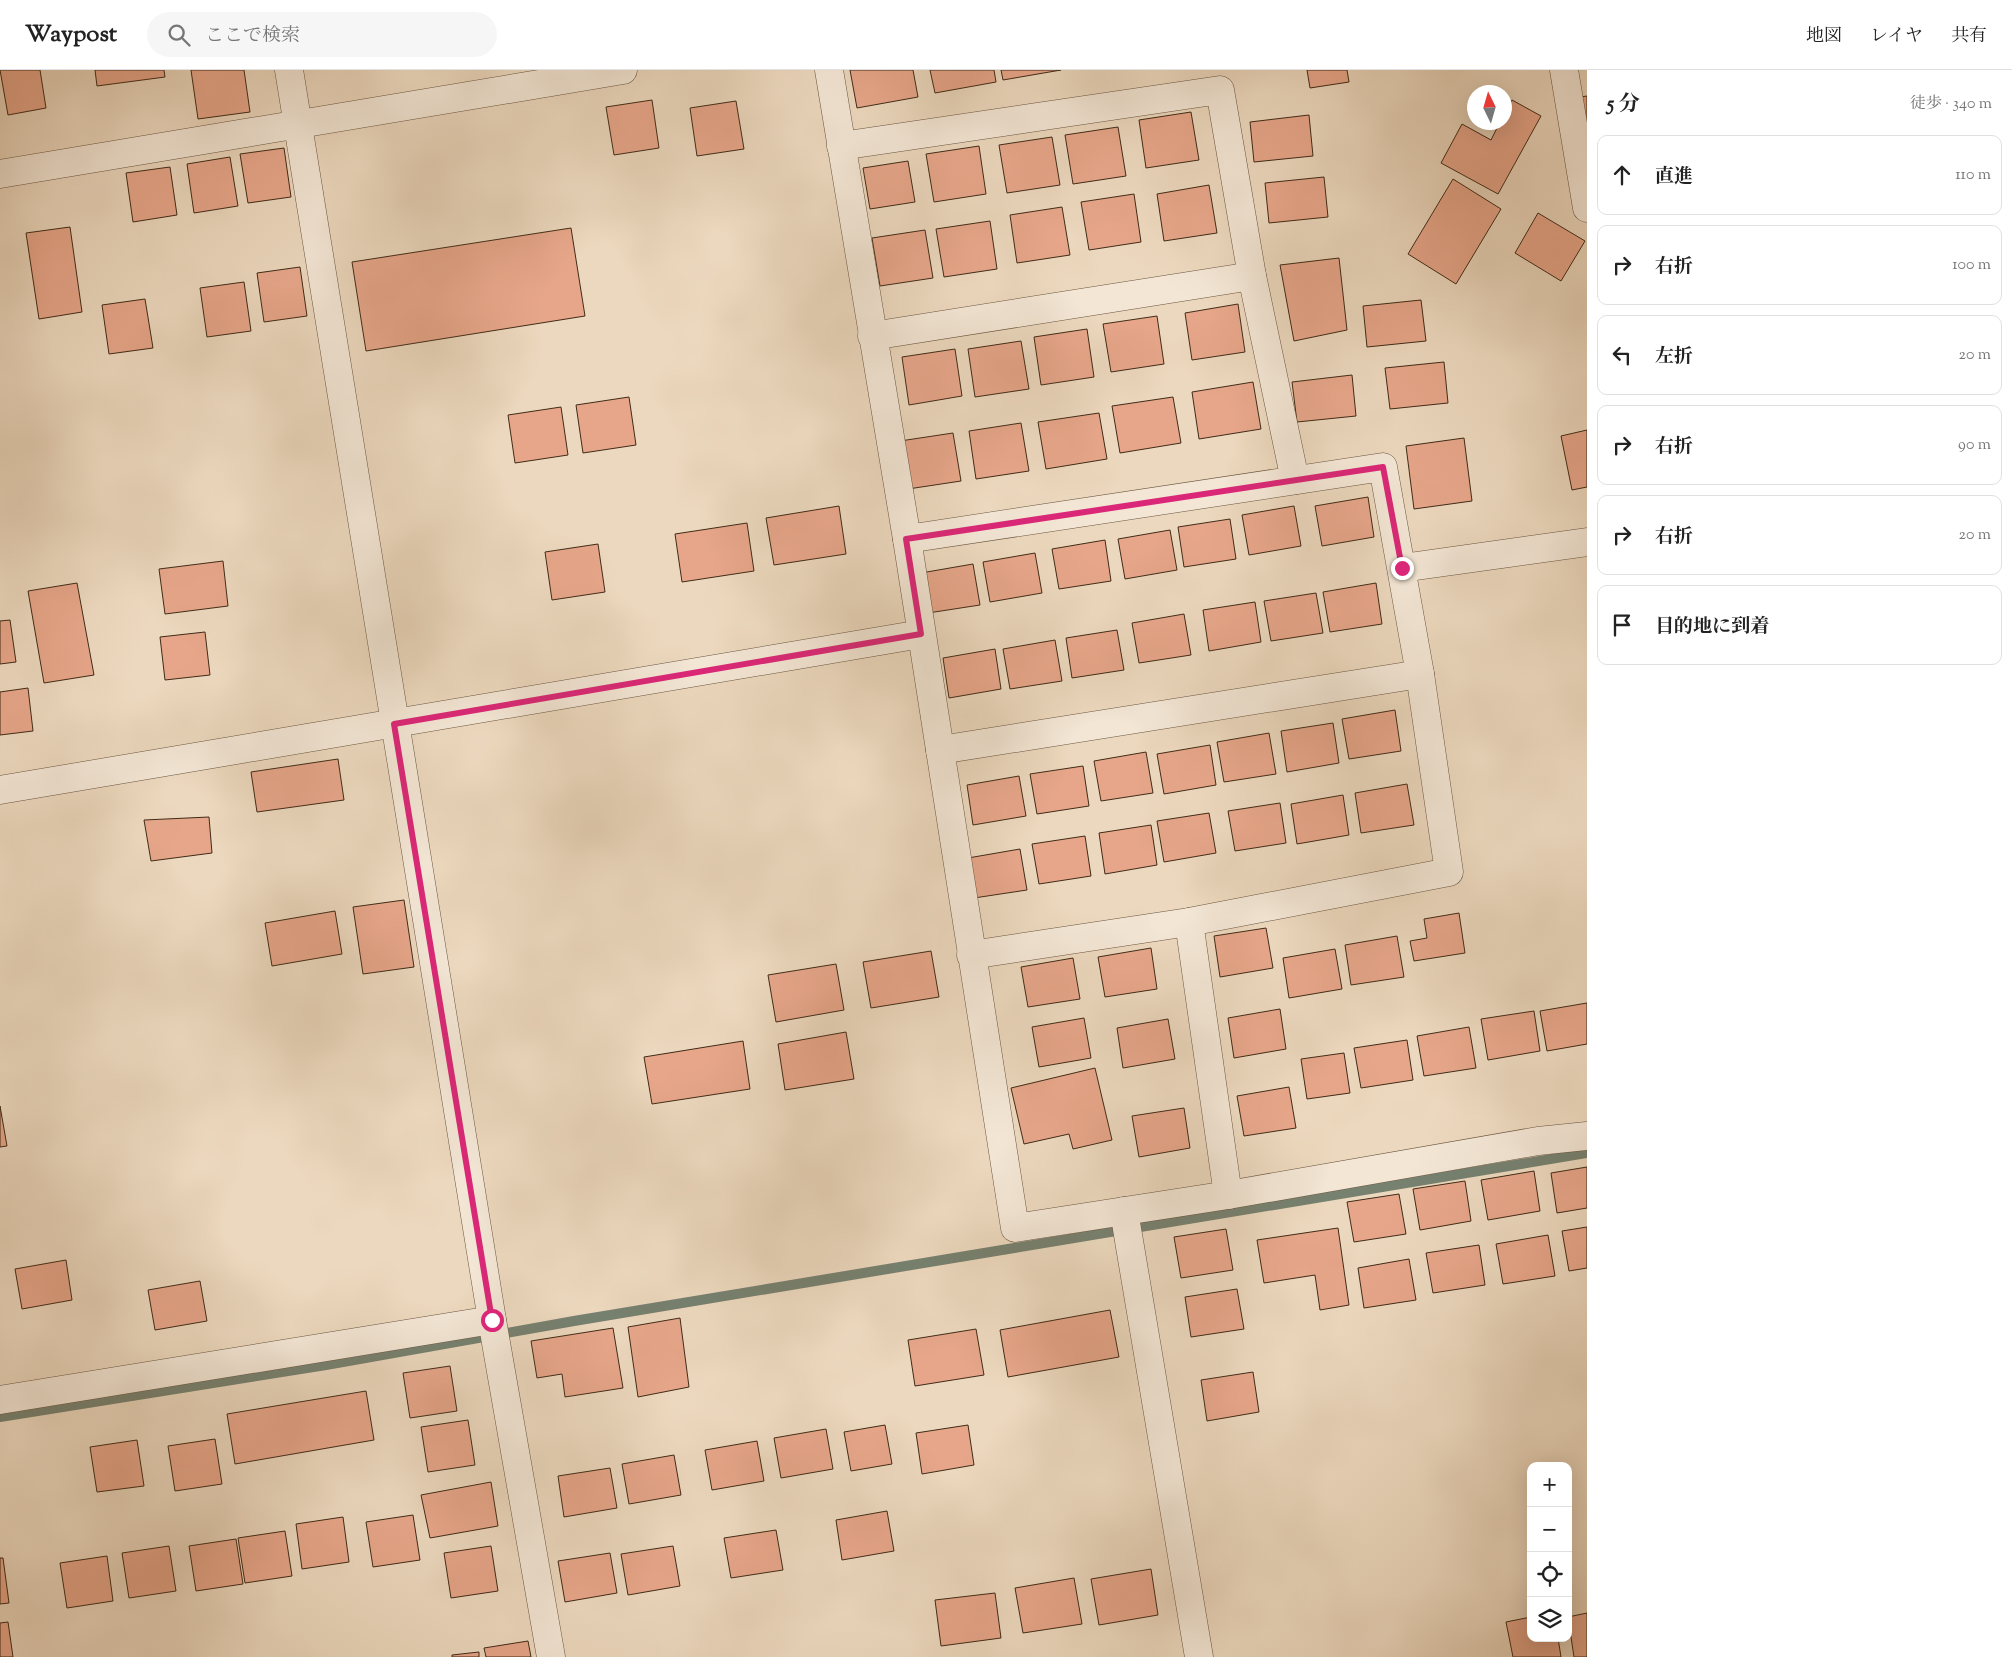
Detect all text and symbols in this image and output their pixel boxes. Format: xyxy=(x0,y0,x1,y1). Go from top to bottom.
search box xyxy=(147,12,497,57)
text: Waypost xyxy=(25,18,117,52)
icon: search xyxy=(165,21,193,49)
text: ここで検索 xyxy=(205,23,300,50)
text: 地図 xyxy=(1806,24,1842,50)
text: レイヤ xyxy=(1870,24,1923,50)
text: 共有 xyxy=(1951,24,1987,50)
north arrow xyxy=(1467,85,1512,130)
text: 5 分 xyxy=(1607,90,1640,120)
text: 徒歩 · 340 m xyxy=(1910,93,1992,116)
icon: ahead xyxy=(1608,161,1636,189)
text: 直進 xyxy=(1655,164,1693,191)
text: 110 m xyxy=(1955,164,1991,187)
icon: right xyxy=(1608,251,1636,279)
text: 右折 xyxy=(1655,254,1693,281)
text: 100 m xyxy=(1952,254,1991,277)
icon: left xyxy=(1608,341,1636,369)
text: 左折 xyxy=(1655,344,1693,371)
text: 20 m xyxy=(1958,344,1991,367)
icon: right xyxy=(1608,431,1636,459)
text: 右折 xyxy=(1655,434,1693,461)
text: 90 m xyxy=(1958,434,1991,457)
icon: right xyxy=(1608,521,1636,549)
text: 右折 xyxy=(1655,524,1693,551)
text: 20 m xyxy=(1958,524,1991,547)
route end xyxy=(1391,557,1414,580)
icon: arrive xyxy=(1608,611,1636,639)
text: 目的地に到着 xyxy=(1655,614,1769,641)
route start xyxy=(481,1309,504,1332)
map controls xyxy=(1527,1462,1572,1642)
button: + xyxy=(1527,1462,1572,1507)
button: − xyxy=(1527,1507,1572,1552)
button: locate xyxy=(1527,1552,1572,1597)
button: layers xyxy=(1527,1597,1572,1642)

